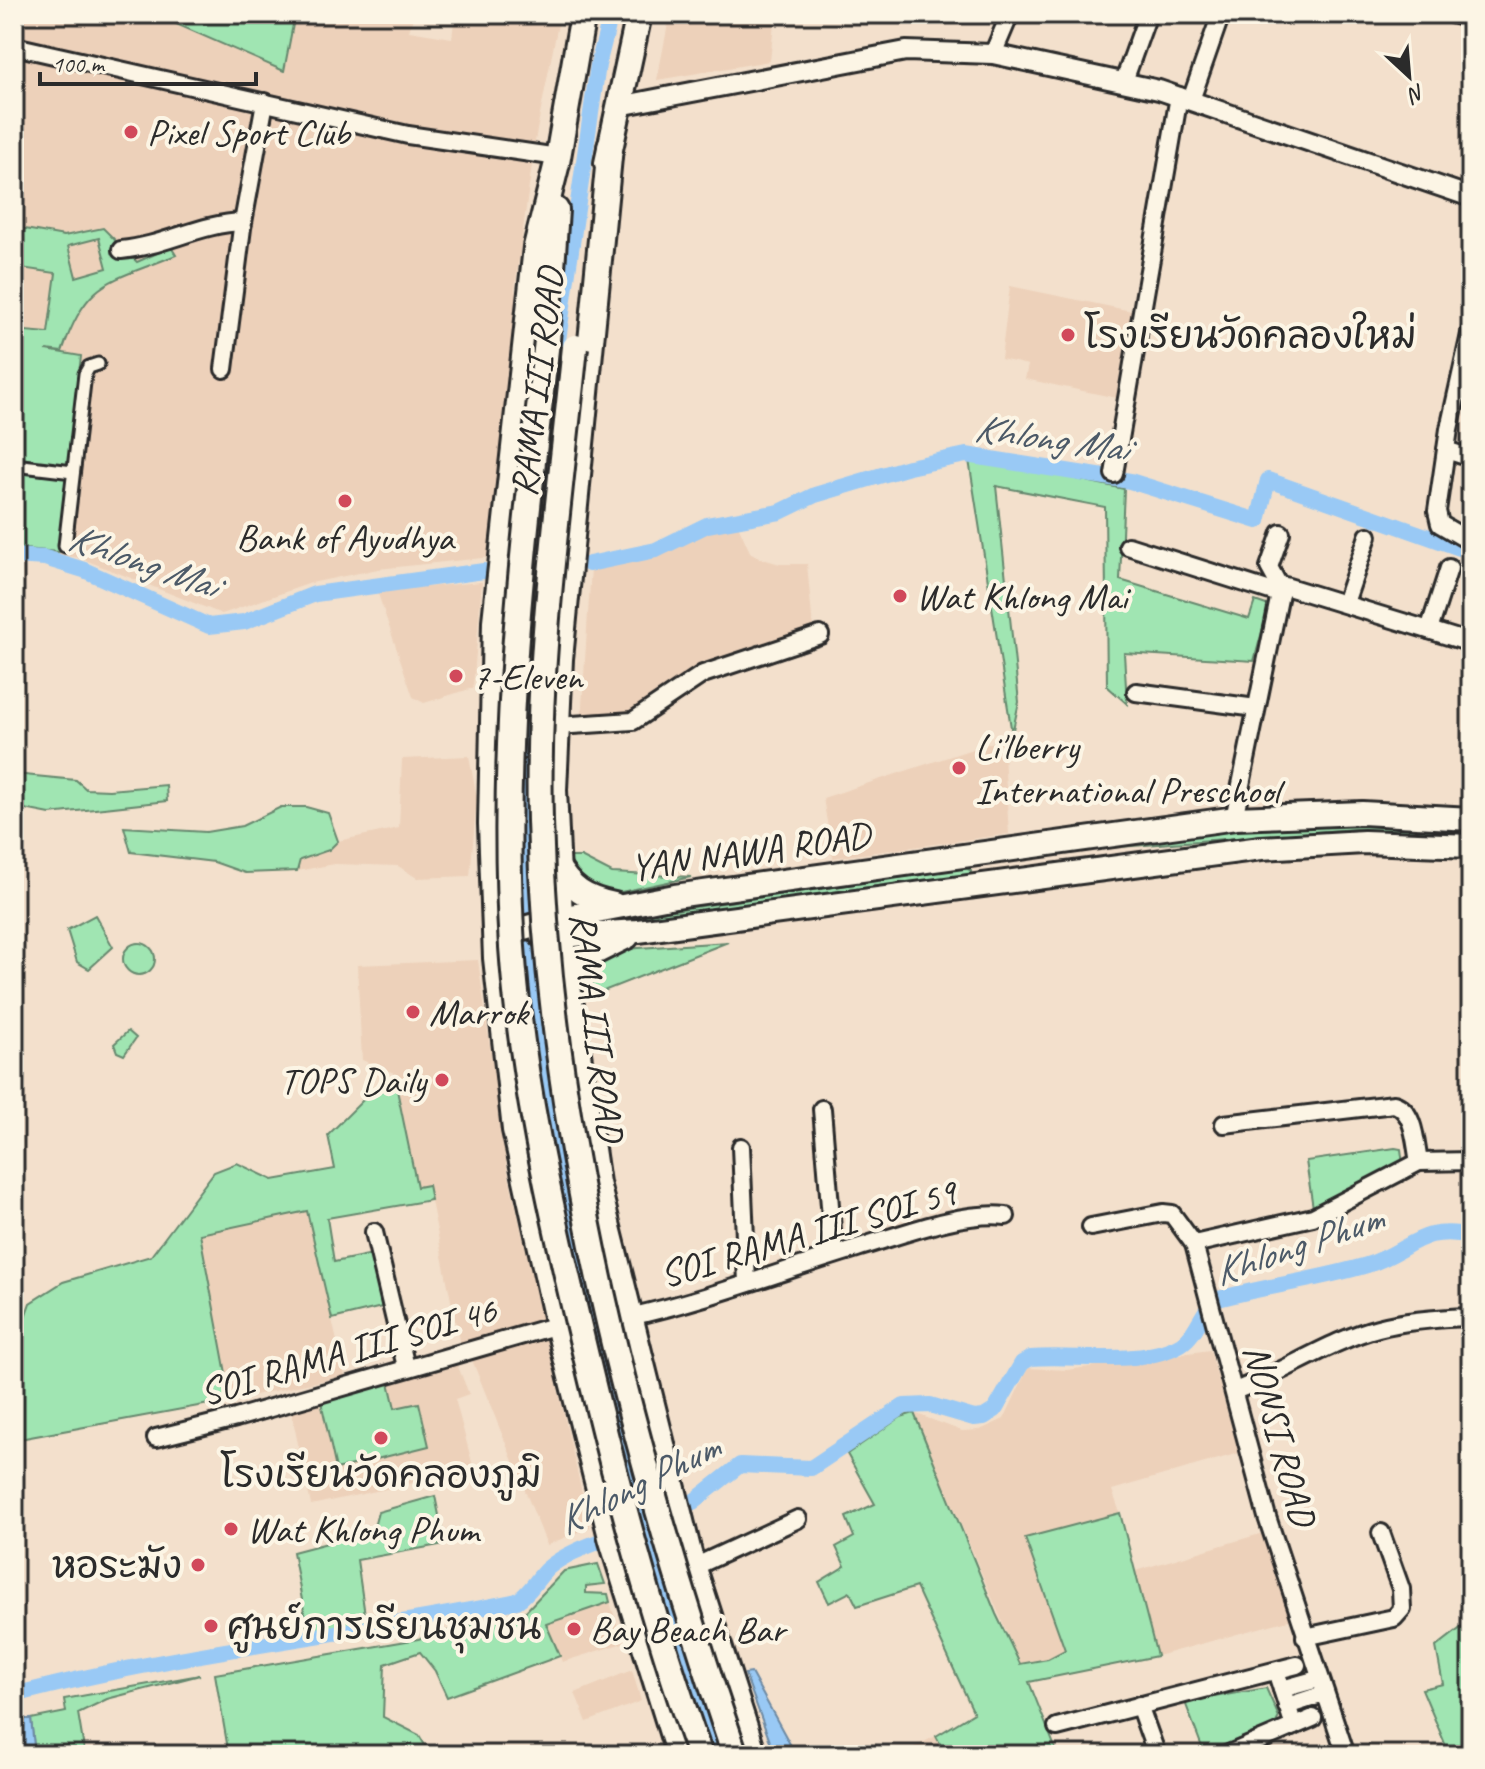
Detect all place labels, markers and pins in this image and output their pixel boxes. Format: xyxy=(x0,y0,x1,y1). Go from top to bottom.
place label: Pixel Sport Club xyxy=(147,109,352,156)
marker: Pixel Sport Club xyxy=(122,123,140,141)
place label: โรงเรียนวัดคลองใหม่ xyxy=(1084,311,1416,359)
marker: โรงเรียนวัดคลองใหม่ xyxy=(1059,326,1077,344)
marker: Bank of Ayudhya xyxy=(336,492,354,510)
place label: Bank of Ayudhya xyxy=(236,514,456,561)
place label: Wat Khlong Mai xyxy=(916,573,1131,620)
marker: Wat Khlong Mai xyxy=(891,587,909,605)
place label: 7-Eleven xyxy=(472,653,584,700)
marker: 7-Eleven xyxy=(447,667,465,685)
place label: Li'lberry International Preschool xyxy=(975,723,1286,814)
marker: Li'lberry International Preschool xyxy=(950,759,968,777)
place label: Marrok xyxy=(429,989,531,1036)
marker: Marrok xyxy=(404,1003,422,1021)
place label: TOPS Daily xyxy=(280,1057,429,1104)
marker: TOPS Daily xyxy=(433,1071,451,1089)
marker: โรงเรียนวัดคลองภูมิ xyxy=(372,1429,390,1447)
place label: โรงเรียนวัดคลองภูมิ xyxy=(220,1450,542,1501)
place label: Wat Khlong Phum xyxy=(247,1506,482,1553)
marker: Wat Khlong Phum xyxy=(222,1520,240,1538)
place label: หอระฆัง xyxy=(52,1542,182,1589)
marker: หอระฆัง xyxy=(189,1556,207,1574)
place label: ศูนย์การเรียนชุมชน xyxy=(227,1602,541,1654)
place label: Bay Beach Bar xyxy=(590,1606,789,1653)
marker: ศูนย์การเรียนชุมชน xyxy=(202,1617,220,1635)
marker: Bay Beach Bar xyxy=(565,1620,583,1638)

